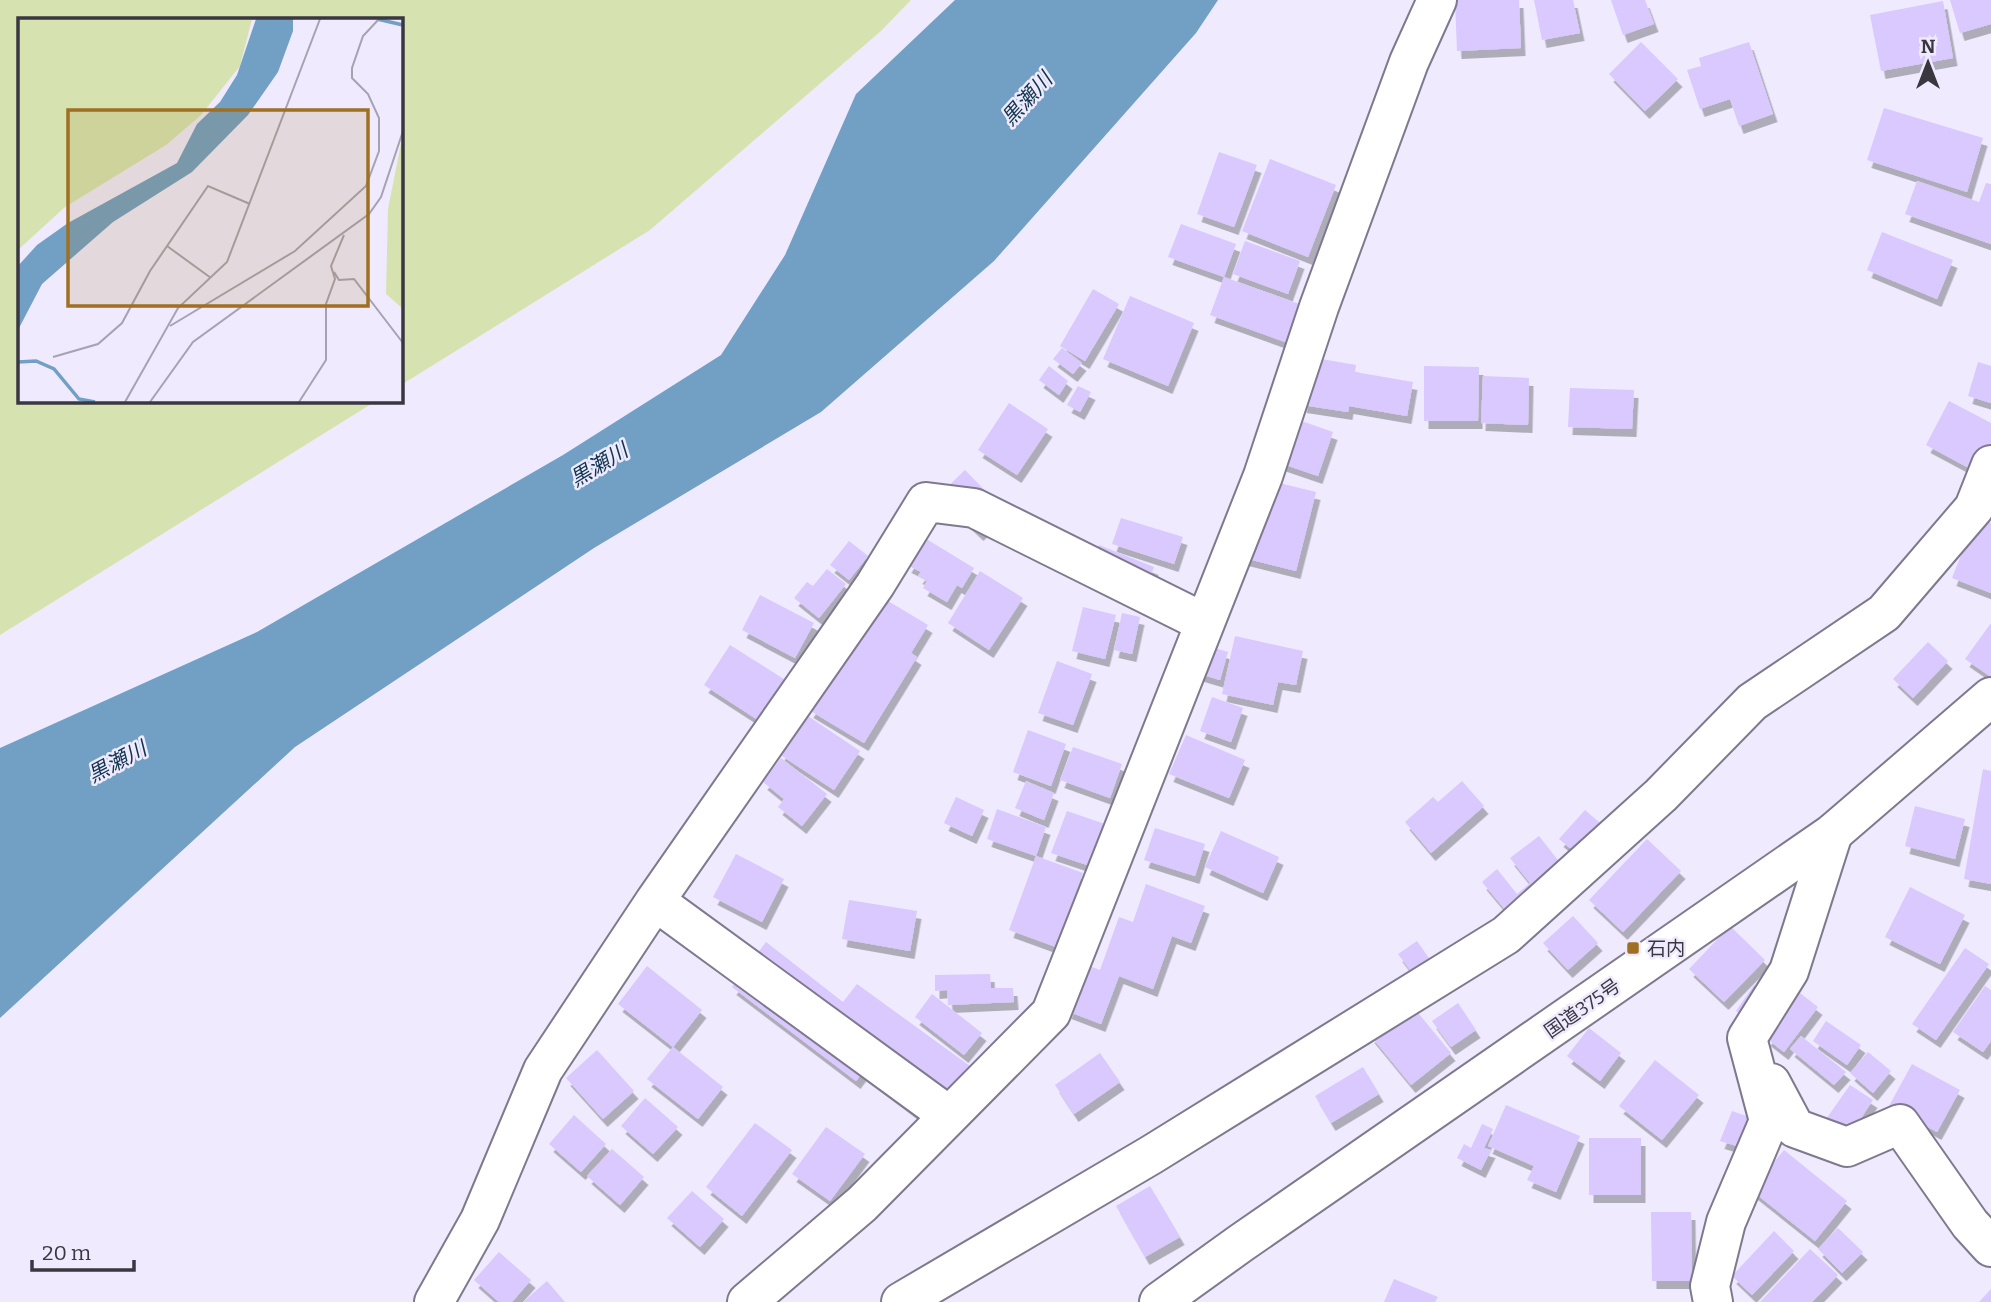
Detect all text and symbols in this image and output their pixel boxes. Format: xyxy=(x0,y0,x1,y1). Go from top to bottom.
inset map xyxy=(18,18,402,402)
north arrow xyxy=(1893,28,1963,98)
text: N xyxy=(1921,35,1936,58)
water label: 黒瀬川 xyxy=(996,65,1059,131)
water label: 黒瀬川 xyxy=(565,437,634,492)
water label: 黒瀬川 xyxy=(83,735,153,788)
place label: 石内 xyxy=(1647,937,1685,960)
marker: 石内 xyxy=(1625,940,1641,956)
street label: 国道375号 xyxy=(1540,974,1625,1043)
scale bar xyxy=(32,1228,133,1272)
text: 20 m xyxy=(42,1240,91,1266)

